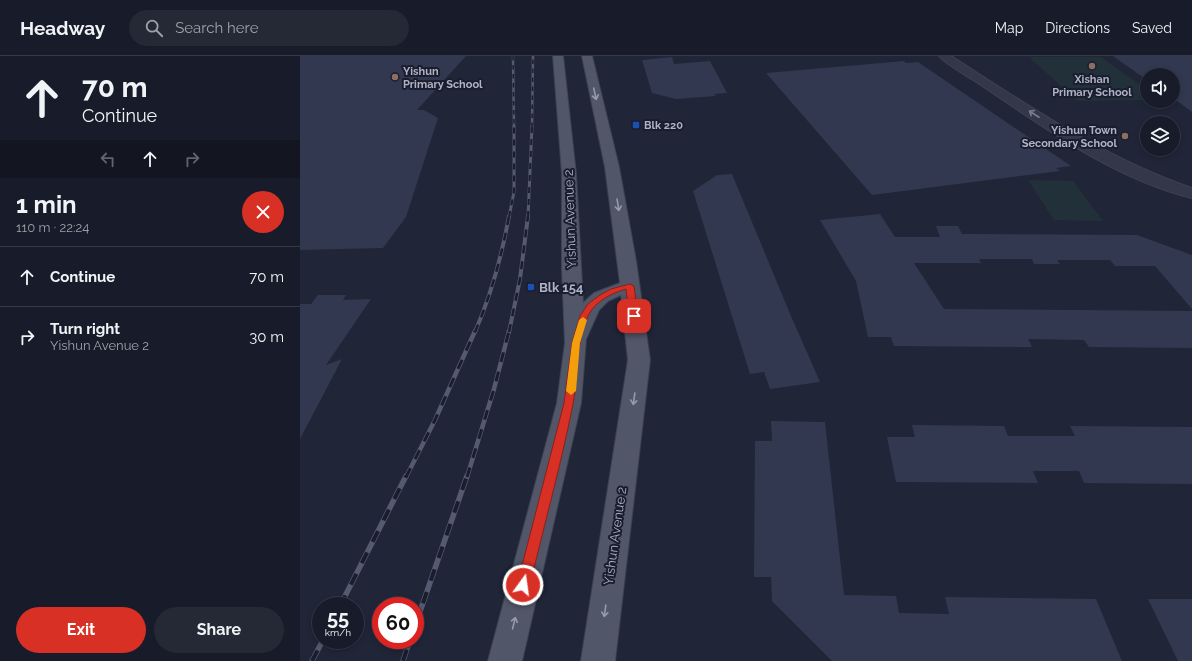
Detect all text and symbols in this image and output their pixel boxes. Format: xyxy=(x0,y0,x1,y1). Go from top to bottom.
search box xyxy=(129,10,409,46)
text: Headway xyxy=(20,17,105,39)
icon: search xyxy=(143,17,165,39)
text: Search here xyxy=(175,19,258,37)
text: Map xyxy=(995,20,1023,36)
text: Directions xyxy=(1045,20,1110,36)
text: Saved xyxy=(1132,20,1172,36)
marker: Xishan Primary School xyxy=(1087,61,1097,71)
place label: Yishun Primary School xyxy=(403,65,483,91)
map controls xyxy=(1140,68,1180,156)
button: sound xyxy=(1140,68,1180,108)
text: 70 m xyxy=(82,71,148,104)
icon: ahead xyxy=(16,72,68,124)
marker: Yishun Primary School xyxy=(390,72,400,82)
place label: Xishan Primary School xyxy=(1052,73,1132,99)
one-way arrow xyxy=(592,87,600,100)
text: Continue xyxy=(82,105,157,126)
one-way arrow xyxy=(1028,109,1040,117)
button: layers xyxy=(1140,116,1180,156)
place label: Blk 220 xyxy=(644,119,683,132)
marker: Blk 220 xyxy=(631,120,641,130)
place label: Yishun Town Secondary School xyxy=(1022,124,1118,150)
marker: Yishun Town Secondary School xyxy=(1120,131,1130,141)
icon: left xyxy=(97,148,119,170)
icon: ahead xyxy=(139,148,161,170)
icon: right xyxy=(181,148,203,170)
street label: Yishun Avenue 2 xyxy=(561,169,579,269)
text: 1 min xyxy=(16,190,77,219)
button: close xyxy=(242,191,284,233)
one-way arrow xyxy=(614,198,622,211)
text: 110 m · 22:24 xyxy=(16,220,89,235)
icon: ahead xyxy=(16,266,38,288)
text: Continue xyxy=(50,268,115,286)
text: 70 m xyxy=(249,268,284,286)
place label: Blk 154 xyxy=(539,280,583,295)
marker: Blk 154 xyxy=(526,282,536,292)
pin xyxy=(617,299,651,333)
icon: arrive xyxy=(623,305,645,327)
text: Turn right xyxy=(50,320,120,338)
icon: right xyxy=(16,326,38,348)
text: 30 m xyxy=(249,328,284,346)
text: Yishun Avenue 2 xyxy=(50,338,149,353)
one-way arrow xyxy=(630,392,638,405)
street label: Yishun Avenue 2 xyxy=(601,486,629,586)
position arrow xyxy=(502,564,544,606)
speed limit sign: 60 xyxy=(372,597,424,649)
one-way arrow xyxy=(601,604,609,617)
text: 55 xyxy=(327,606,349,630)
button: Exit xyxy=(16,607,146,653)
button: Share xyxy=(154,607,284,653)
one-way arrow xyxy=(511,617,518,630)
text: km/h xyxy=(325,627,351,638)

